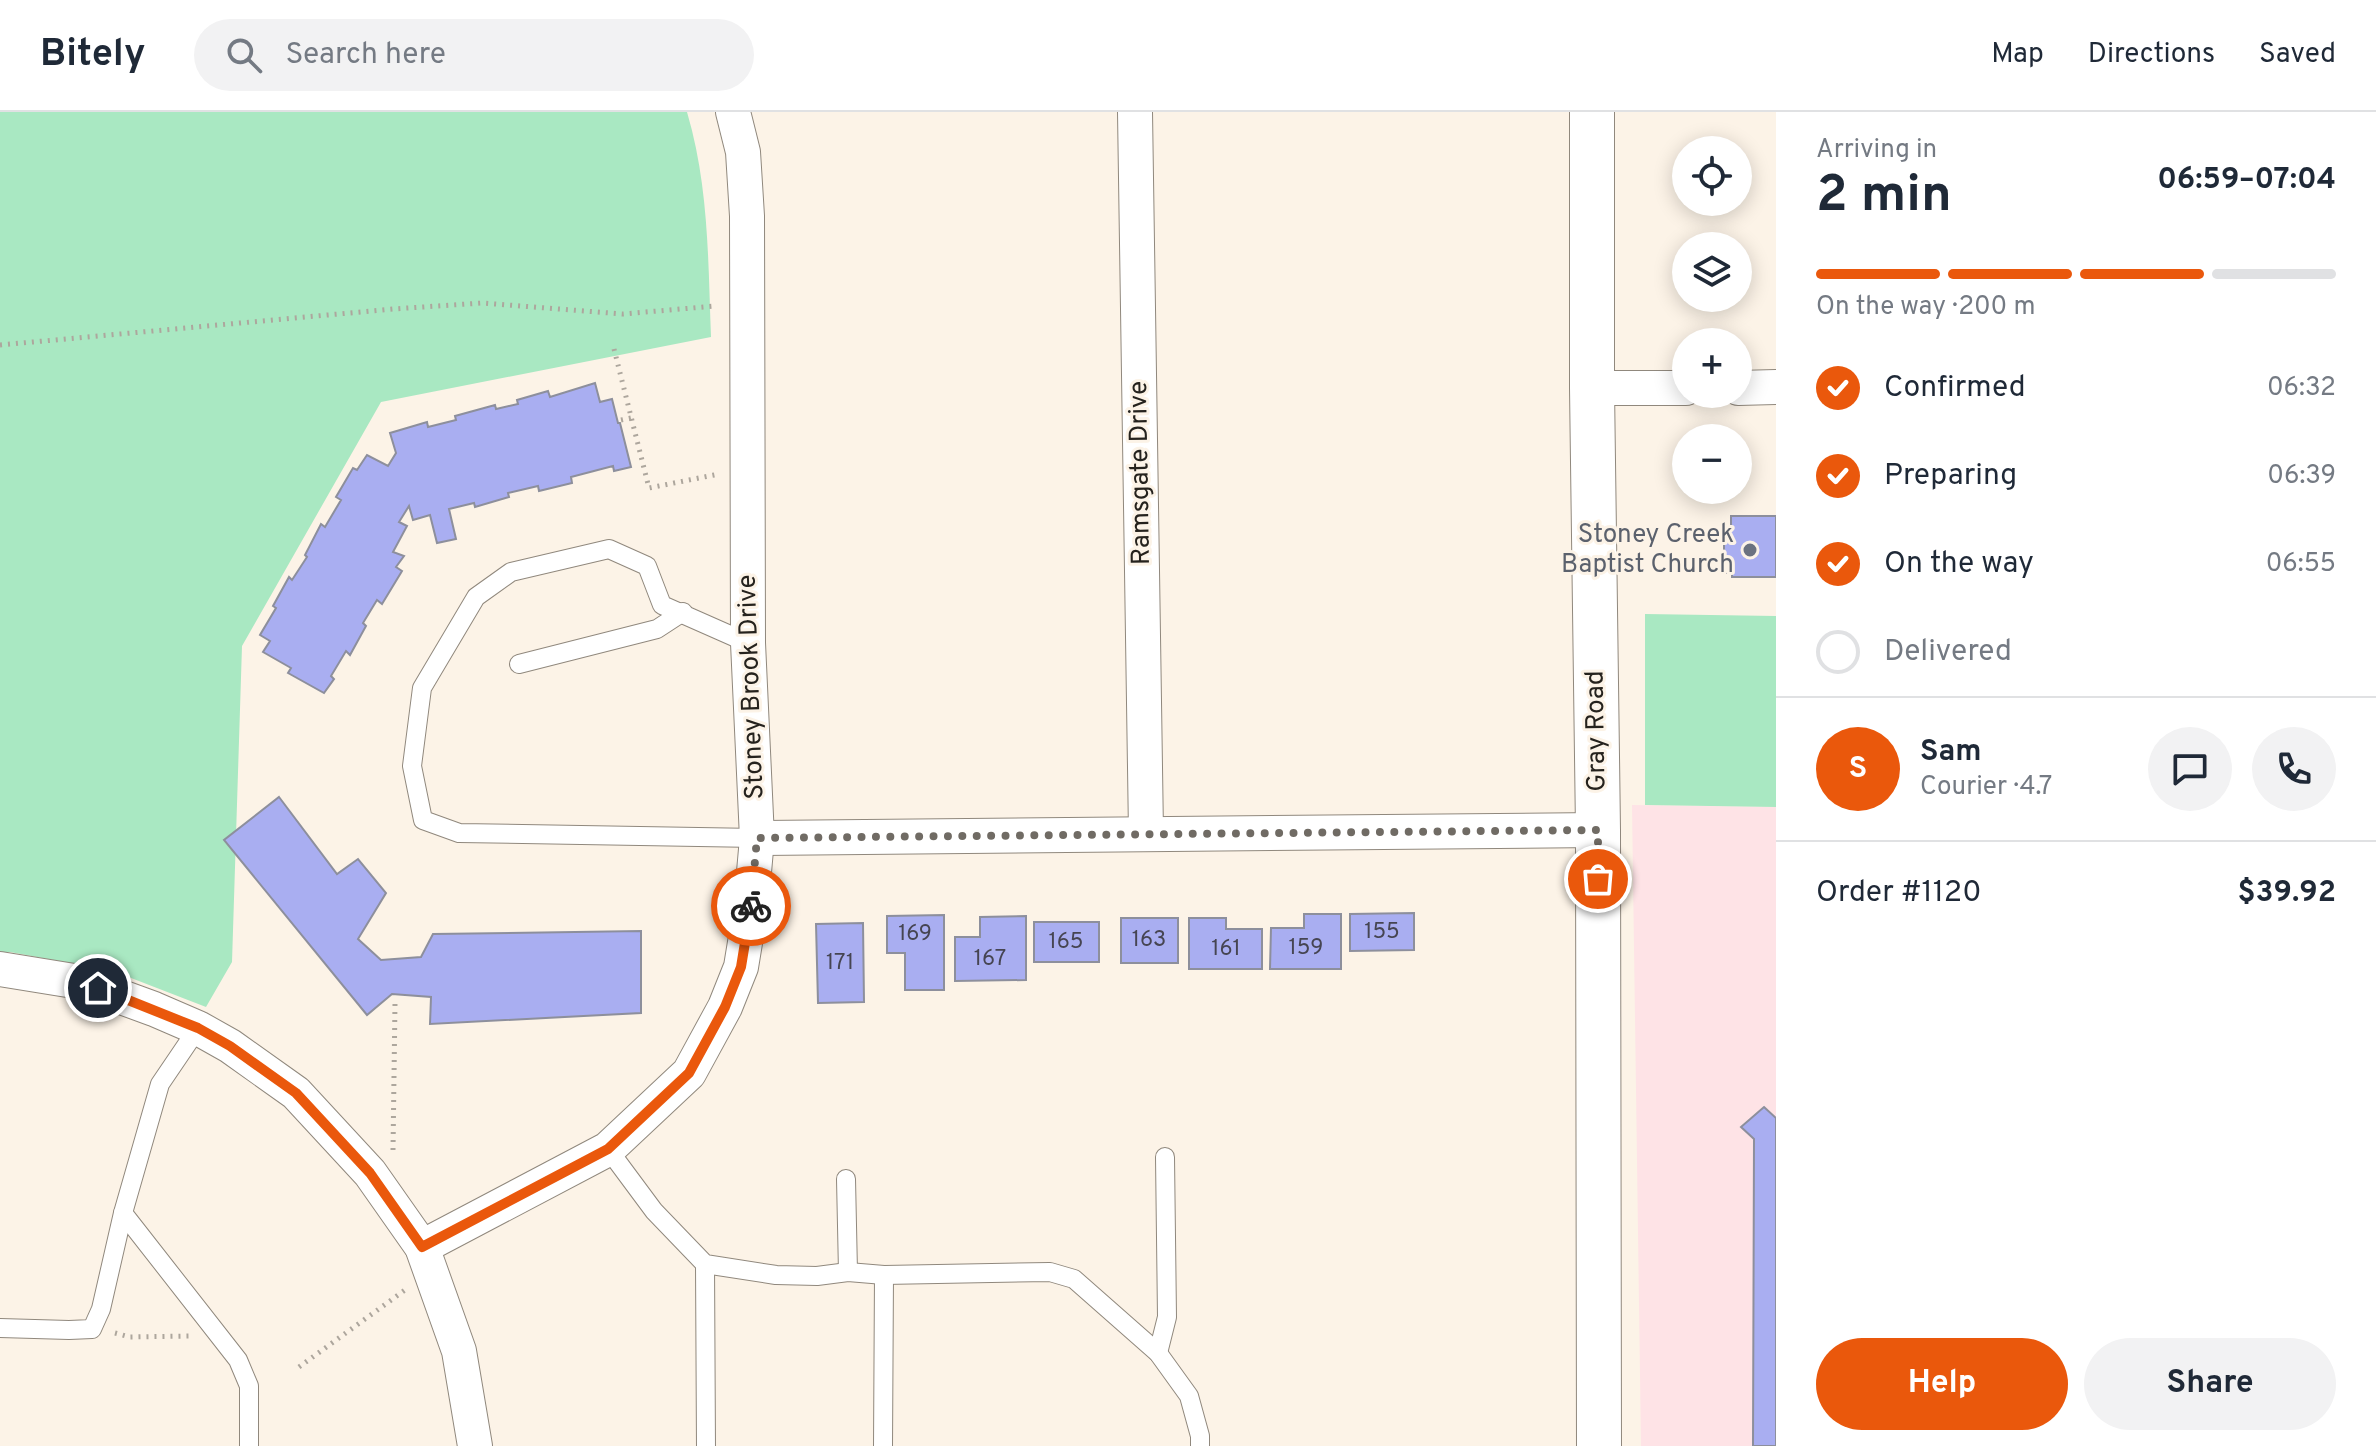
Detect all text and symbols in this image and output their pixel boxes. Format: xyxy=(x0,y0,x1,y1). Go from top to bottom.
search box xyxy=(194,19,754,91)
text: Bitely xyxy=(40,31,146,80)
icon: search xyxy=(222,33,266,77)
text: Search here xyxy=(286,37,446,74)
text: Map xyxy=(1991,37,2044,73)
text: Directions xyxy=(2088,37,2215,73)
text: Saved xyxy=(2259,37,2336,73)
text: Arriving in xyxy=(1816,134,1937,167)
map controls xyxy=(1672,136,1752,504)
button: locate xyxy=(1672,136,1752,216)
text: 06:59–07:04 xyxy=(2157,162,2336,199)
text: 2 min xyxy=(1816,164,1952,230)
button: layers xyxy=(1672,232,1752,312)
text: On the way · 200 m xyxy=(1816,291,2035,324)
button: + xyxy=(1672,328,1752,408)
icon: check xyxy=(1816,366,1860,410)
text: Confirmed xyxy=(1884,370,2026,407)
text: 06:32 xyxy=(2267,372,2336,405)
street label: Ramsgate Drive xyxy=(1123,381,1159,565)
button: − xyxy=(1672,424,1752,504)
icon: check xyxy=(1816,454,1860,498)
text: Preparing xyxy=(1884,458,2017,495)
text: 06:39 xyxy=(2267,460,2336,493)
place label: Stoney Creek Baptist Church xyxy=(1561,519,1734,582)
marker: Stoney Creek Baptist Church xyxy=(1741,541,1759,559)
icon: check xyxy=(1816,542,1860,586)
text: On the way xyxy=(1884,546,2034,583)
text: 06:55 xyxy=(2266,548,2336,581)
street label: Stoney Brook Drive xyxy=(732,574,772,800)
text: Delivered xyxy=(1884,634,2012,671)
street label: Gray Road xyxy=(1579,670,1615,792)
button: chat xyxy=(2148,727,2232,811)
button: phone xyxy=(2252,727,2336,811)
text: Sam xyxy=(1920,734,1982,771)
text: S xyxy=(1849,751,1867,788)
text: Courier · 4.7 xyxy=(1920,771,2052,804)
pin xyxy=(1564,845,1632,913)
icon: bag xyxy=(1576,857,1620,901)
courier xyxy=(711,866,791,946)
text: Order #1120 xyxy=(1816,875,1981,912)
text: $39.92 xyxy=(2237,875,2336,912)
icon: bike xyxy=(729,884,773,928)
house number: 155 xyxy=(1364,919,1400,946)
house number: 169 xyxy=(898,921,932,948)
house number: 163 xyxy=(1132,927,1166,954)
house number: 165 xyxy=(1048,929,1084,956)
house number: 159 xyxy=(1289,935,1323,962)
house number: 161 xyxy=(1211,936,1241,963)
house number: 167 xyxy=(974,946,1006,973)
house number: 171 xyxy=(826,950,854,977)
pin xyxy=(64,954,132,1022)
icon: home xyxy=(76,966,120,1010)
button: Help xyxy=(1816,1338,2068,1430)
button: Share xyxy=(2084,1338,2336,1430)

